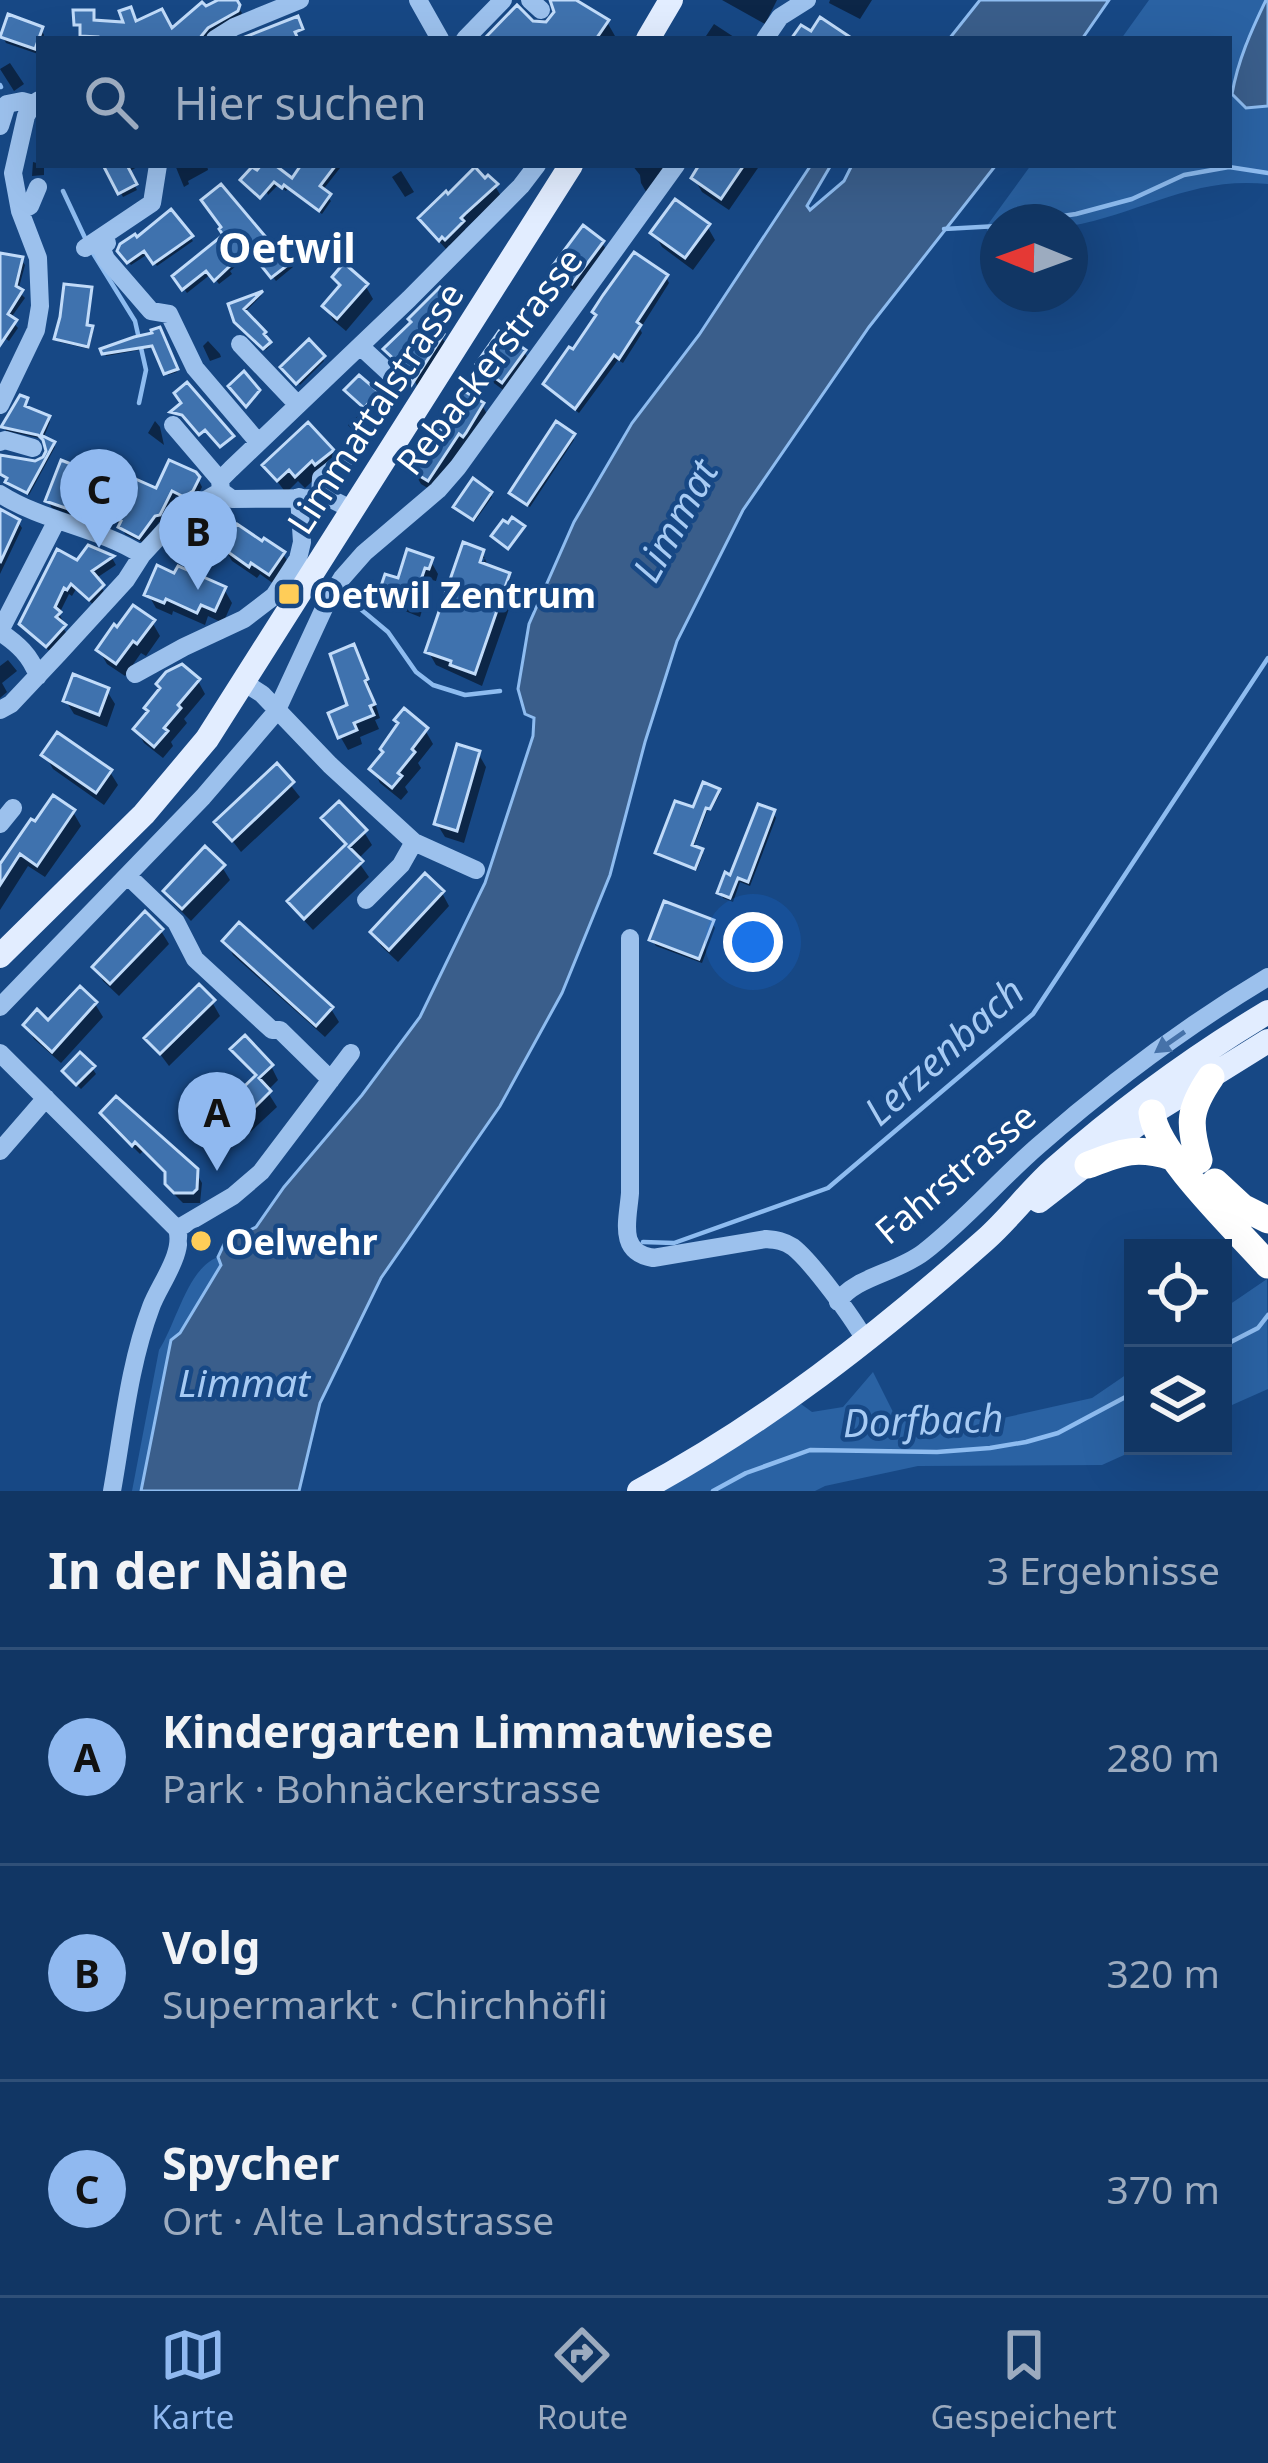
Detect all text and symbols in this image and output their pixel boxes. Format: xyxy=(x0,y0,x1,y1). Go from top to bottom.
search box xyxy=(36,36,1232,168)
icon: search xyxy=(78,69,144,135)
text: Hier suchen xyxy=(174,72,427,133)
north arrow xyxy=(980,204,1088,312)
district label: Oetwil xyxy=(218,218,356,275)
street label: Rebackerstrasse xyxy=(385,237,593,485)
street label: Limmattalstrasse xyxy=(275,273,475,543)
water label: Limmat xyxy=(619,448,730,591)
pin: C xyxy=(60,449,138,548)
pin: B xyxy=(159,491,237,590)
place label: Oetwil Zentrum xyxy=(313,570,596,619)
marker: Oetwil Zentrum xyxy=(276,581,302,607)
your location xyxy=(723,912,783,972)
water label: Lerzenbach xyxy=(852,964,1034,1136)
one-way arrow xyxy=(1154,1029,1186,1053)
pin: A xyxy=(178,1072,256,1171)
street label: Fahrstrasse xyxy=(864,1091,1046,1255)
place label: Oelwehr xyxy=(225,1217,378,1266)
marker: Oelwehr xyxy=(188,1228,214,1254)
map controls xyxy=(1124,1239,1232,1455)
button: locate xyxy=(1124,1239,1232,1347)
button: layers xyxy=(1124,1347,1232,1455)
water label: Limmat xyxy=(178,1355,312,1408)
water label: Dorfbach xyxy=(842,1390,1004,1448)
text: In der Nähe xyxy=(48,1534,349,1604)
text: 3 Ergebnisse xyxy=(987,1543,1220,1596)
text: Kindergarten Limmatwiese xyxy=(162,1700,774,1761)
text: A xyxy=(74,1730,101,1783)
text: 280 m xyxy=(1106,1730,1220,1783)
text: Park · Bohnäckerstrasse xyxy=(162,1761,601,1814)
text: Volg xyxy=(162,1916,260,1977)
text: B xyxy=(74,1946,100,1999)
text: 320 m xyxy=(1106,1946,1220,1999)
text: Supermarkt · Chirchhöfli xyxy=(162,1977,608,2030)
text: Spycher xyxy=(162,2132,339,2193)
text: C xyxy=(74,2162,100,2215)
text: 370 m xyxy=(1106,2162,1220,2215)
text: Ort · Alte Landstrasse xyxy=(162,2193,554,2246)
tab: Karte xyxy=(151,2322,234,2439)
tab: Route xyxy=(537,2322,628,2439)
tab: Gespeichert xyxy=(931,2322,1117,2439)

